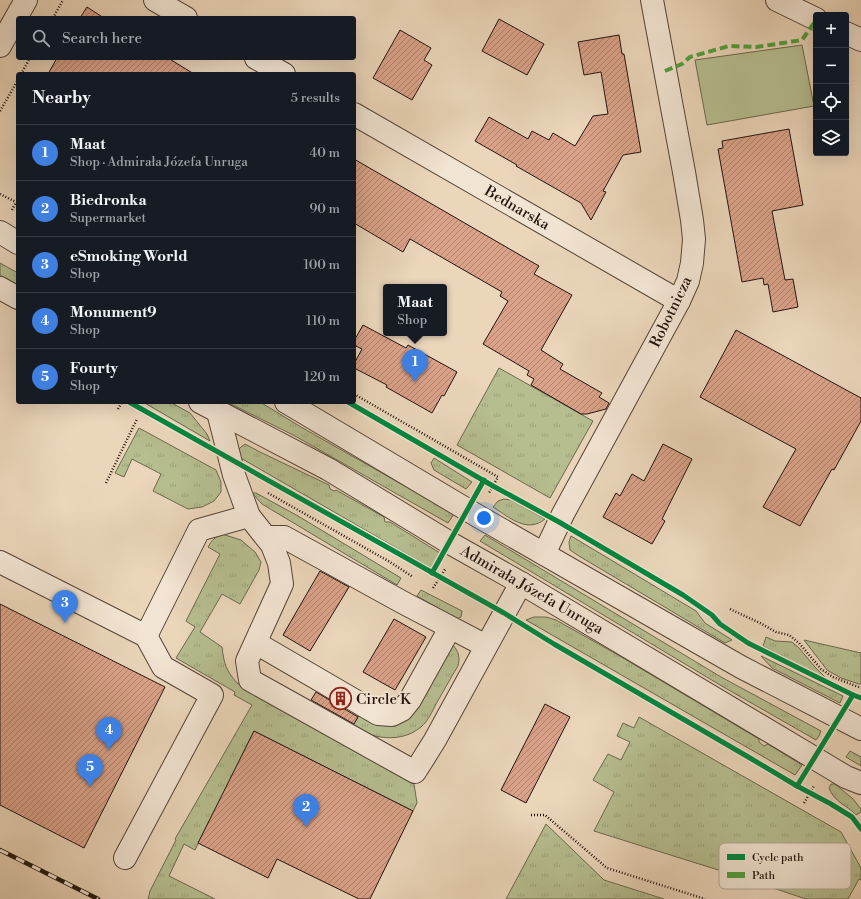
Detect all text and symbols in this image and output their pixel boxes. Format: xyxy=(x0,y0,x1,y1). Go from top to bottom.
map controls xyxy=(813,12,849,156)
button: + xyxy=(813,12,849,48)
search box xyxy=(16,16,356,60)
icon: search xyxy=(30,27,52,49)
text: Search here xyxy=(62,29,142,48)
button: − xyxy=(813,48,849,84)
button: locate xyxy=(813,84,849,120)
text: Nearby xyxy=(32,87,91,109)
text: 5 results xyxy=(291,90,340,106)
button: layers xyxy=(813,120,849,156)
text: Maat xyxy=(70,135,105,154)
text: 1 xyxy=(42,145,48,161)
text: 40 m xyxy=(310,145,340,161)
text: Shop · Admirała Józefa Unruga xyxy=(70,154,248,170)
street label: Bednarska xyxy=(480,181,553,234)
text: Biedronka xyxy=(70,191,147,210)
text: 2 xyxy=(41,201,49,217)
text: 90 m xyxy=(309,201,340,217)
text: Supermarket xyxy=(70,210,146,226)
text: eSmoking World xyxy=(70,247,188,266)
text: 3 xyxy=(41,257,49,273)
text: 100 m xyxy=(304,257,340,273)
text: Shop xyxy=(70,266,100,282)
street label: Robotnicza xyxy=(646,273,697,351)
popup xyxy=(383,284,447,336)
text: Maat xyxy=(397,293,433,312)
text: Monument9 xyxy=(70,303,157,322)
text: Shop xyxy=(397,312,427,328)
text: 4 xyxy=(41,313,49,329)
text: 110 m xyxy=(306,313,340,329)
text: Shop xyxy=(70,322,100,338)
pin: 1 xyxy=(402,349,428,382)
text: Fourty xyxy=(70,359,118,378)
text: 5 xyxy=(41,369,49,385)
text: 120 m xyxy=(304,369,340,385)
text: Shop xyxy=(70,378,100,394)
your location xyxy=(474,508,494,528)
street label: Admirała Józefa Unruga xyxy=(456,541,607,639)
pin: 3 xyxy=(52,590,78,623)
building icon: Circle K xyxy=(327,686,353,712)
place label: Circle K xyxy=(356,690,412,709)
pin: 4 xyxy=(96,717,122,750)
pin: 5 xyxy=(77,754,103,787)
pin: 2 xyxy=(293,794,319,827)
legend xyxy=(719,843,851,889)
text: Cycle path xyxy=(752,851,804,865)
text: Path xyxy=(752,869,776,883)

